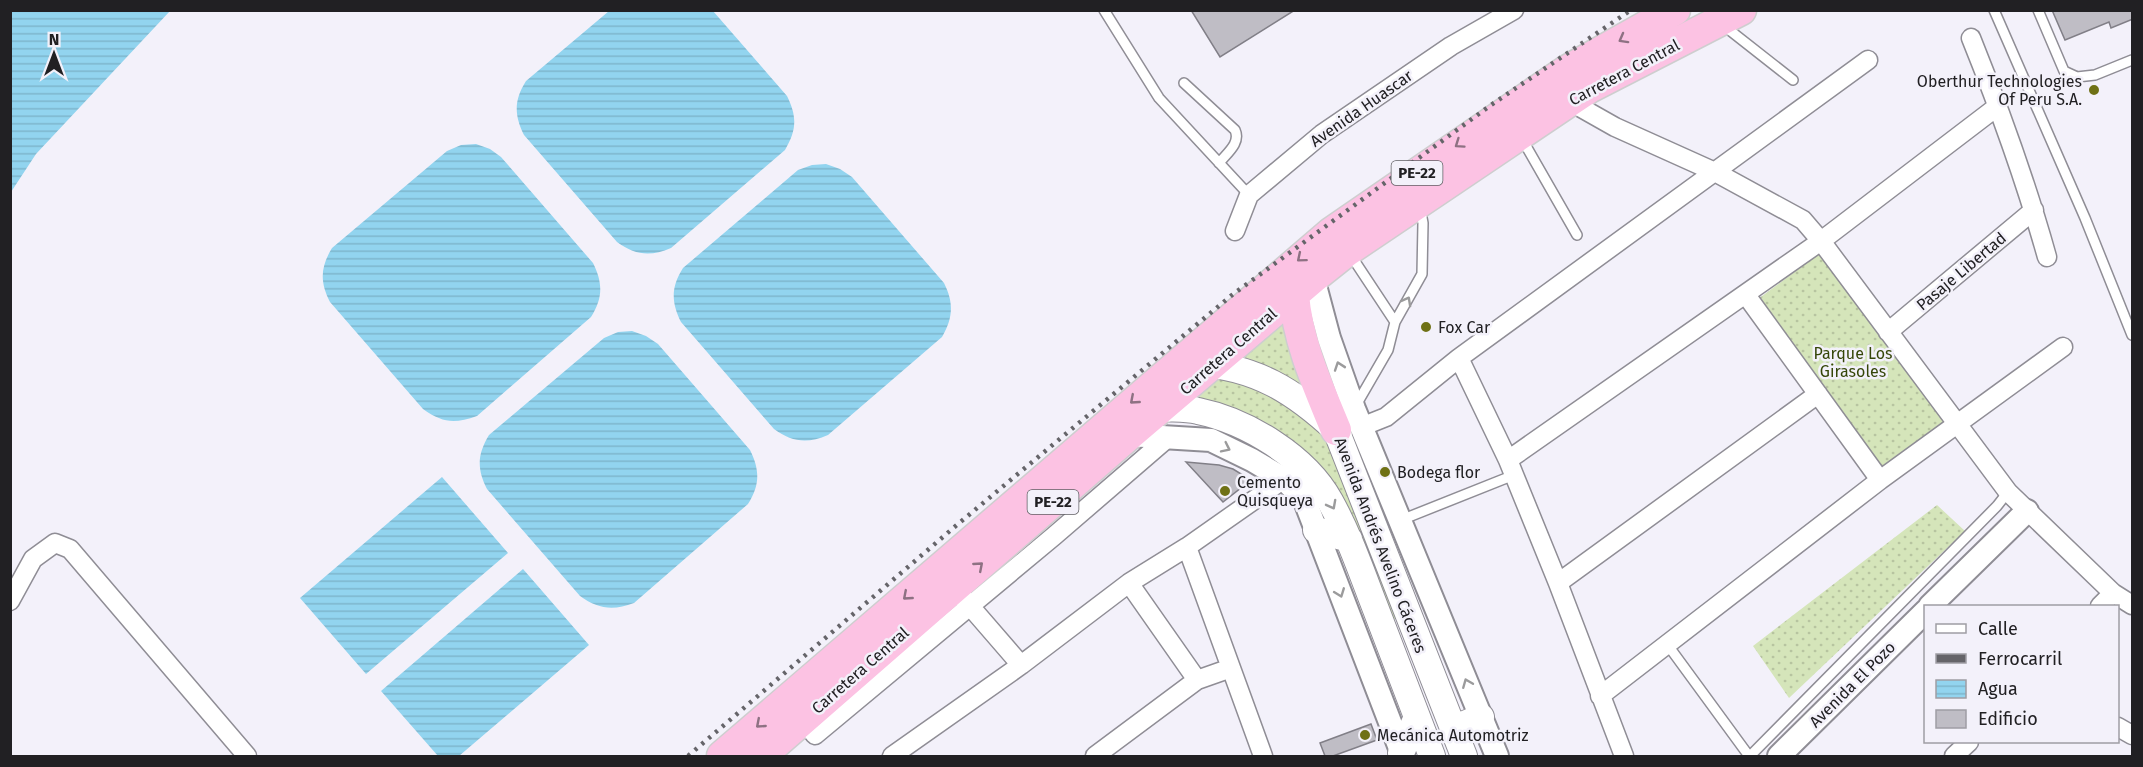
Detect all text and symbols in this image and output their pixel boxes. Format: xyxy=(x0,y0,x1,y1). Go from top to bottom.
north arrow xyxy=(24,24,84,84)
text: N xyxy=(49,30,59,49)
one-way arrow xyxy=(1619,32,1630,43)
street label: Carretera Central xyxy=(1566,35,1683,110)
street label: Avenida Huascar xyxy=(1306,66,1417,151)
place label: Oberthur Technologies Of Peru S.A. xyxy=(1917,72,2082,109)
marker: Oberthur Technologies Of Peru S.A. xyxy=(2087,83,2101,97)
one-way arrow xyxy=(1455,137,1466,148)
road number: PE-22 xyxy=(1392,161,1442,185)
street label: Pasaje Libertad xyxy=(1913,228,2010,314)
one-way arrow xyxy=(1297,251,1308,262)
one-way arrow xyxy=(1400,297,1411,307)
street label: Carretera Central xyxy=(1176,304,1281,399)
place label: Fox Car xyxy=(1438,318,1491,337)
marker: Fox Car xyxy=(1419,320,1433,334)
park label: Parque Los Girasoles xyxy=(1813,344,1893,381)
one-way arrow xyxy=(1334,361,1346,372)
one-way arrow xyxy=(1130,393,1141,404)
street label: Avenida Andrés Avelino Cáceres xyxy=(1331,435,1431,656)
one-way arrow xyxy=(1220,440,1231,452)
place label: Bodega flor xyxy=(1397,463,1481,482)
marker: Bodega flor xyxy=(1378,465,1392,479)
place label: Cemento Quisqueya xyxy=(1237,473,1313,510)
marker: Cemento Quisqueya xyxy=(1218,484,1232,498)
road number: PE-22 xyxy=(1028,490,1078,514)
one-way arrow xyxy=(1325,499,1336,509)
one-way arrow xyxy=(972,562,983,573)
one-way arrow xyxy=(1333,588,1346,598)
one-way arrow xyxy=(903,589,914,600)
legend xyxy=(1924,605,2119,743)
text: Calle xyxy=(1978,618,2018,640)
street label: Carretera Central xyxy=(808,623,913,718)
street label: Avenida El Pozo xyxy=(1805,637,1899,731)
text: Ferrocarril xyxy=(1978,648,2062,670)
one-way arrow xyxy=(1462,678,1474,689)
text: Agua xyxy=(1978,678,2018,700)
text: Edificio xyxy=(1978,708,2038,730)
one-way arrow xyxy=(756,717,767,728)
place label: Mecánica Automotriz xyxy=(1377,726,1529,745)
marker: Mecánica Automotriz xyxy=(1358,728,1372,742)

